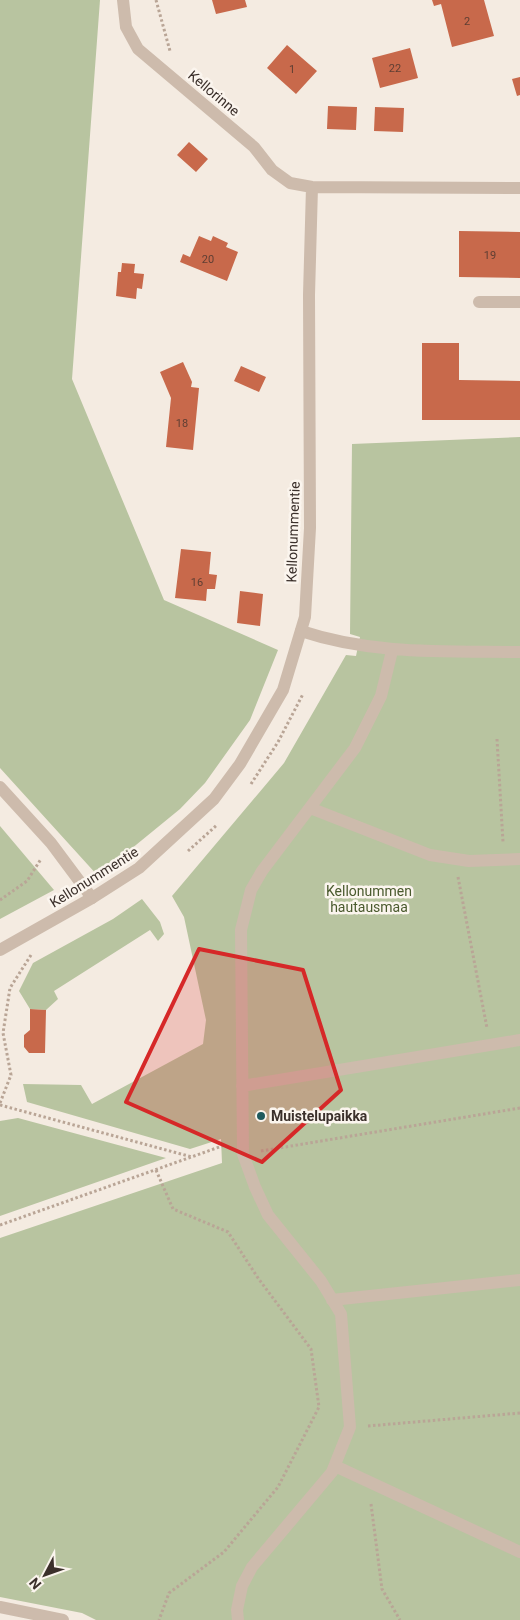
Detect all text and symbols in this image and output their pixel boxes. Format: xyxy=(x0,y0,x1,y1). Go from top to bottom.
house number: 2 xyxy=(464,15,470,28)
house number: 22 xyxy=(389,62,401,75)
house number: 1 xyxy=(289,63,295,76)
street label: Kellorinne xyxy=(185,67,243,119)
house number: 19 xyxy=(484,249,496,262)
house number: 20 xyxy=(202,253,214,266)
house number: 18 xyxy=(176,417,188,430)
street label: Kellonummentie xyxy=(283,481,303,583)
house number: 16 xyxy=(191,576,203,589)
street label: Kellonummentie xyxy=(47,843,141,911)
park label: Kellonummen hautausmaa xyxy=(326,883,412,915)
place label: Muistelupaikka xyxy=(271,1108,368,1124)
marker: Muistelupaikka xyxy=(255,1110,267,1122)
north arrow xyxy=(20,1550,70,1600)
text: N xyxy=(26,1575,44,1593)

